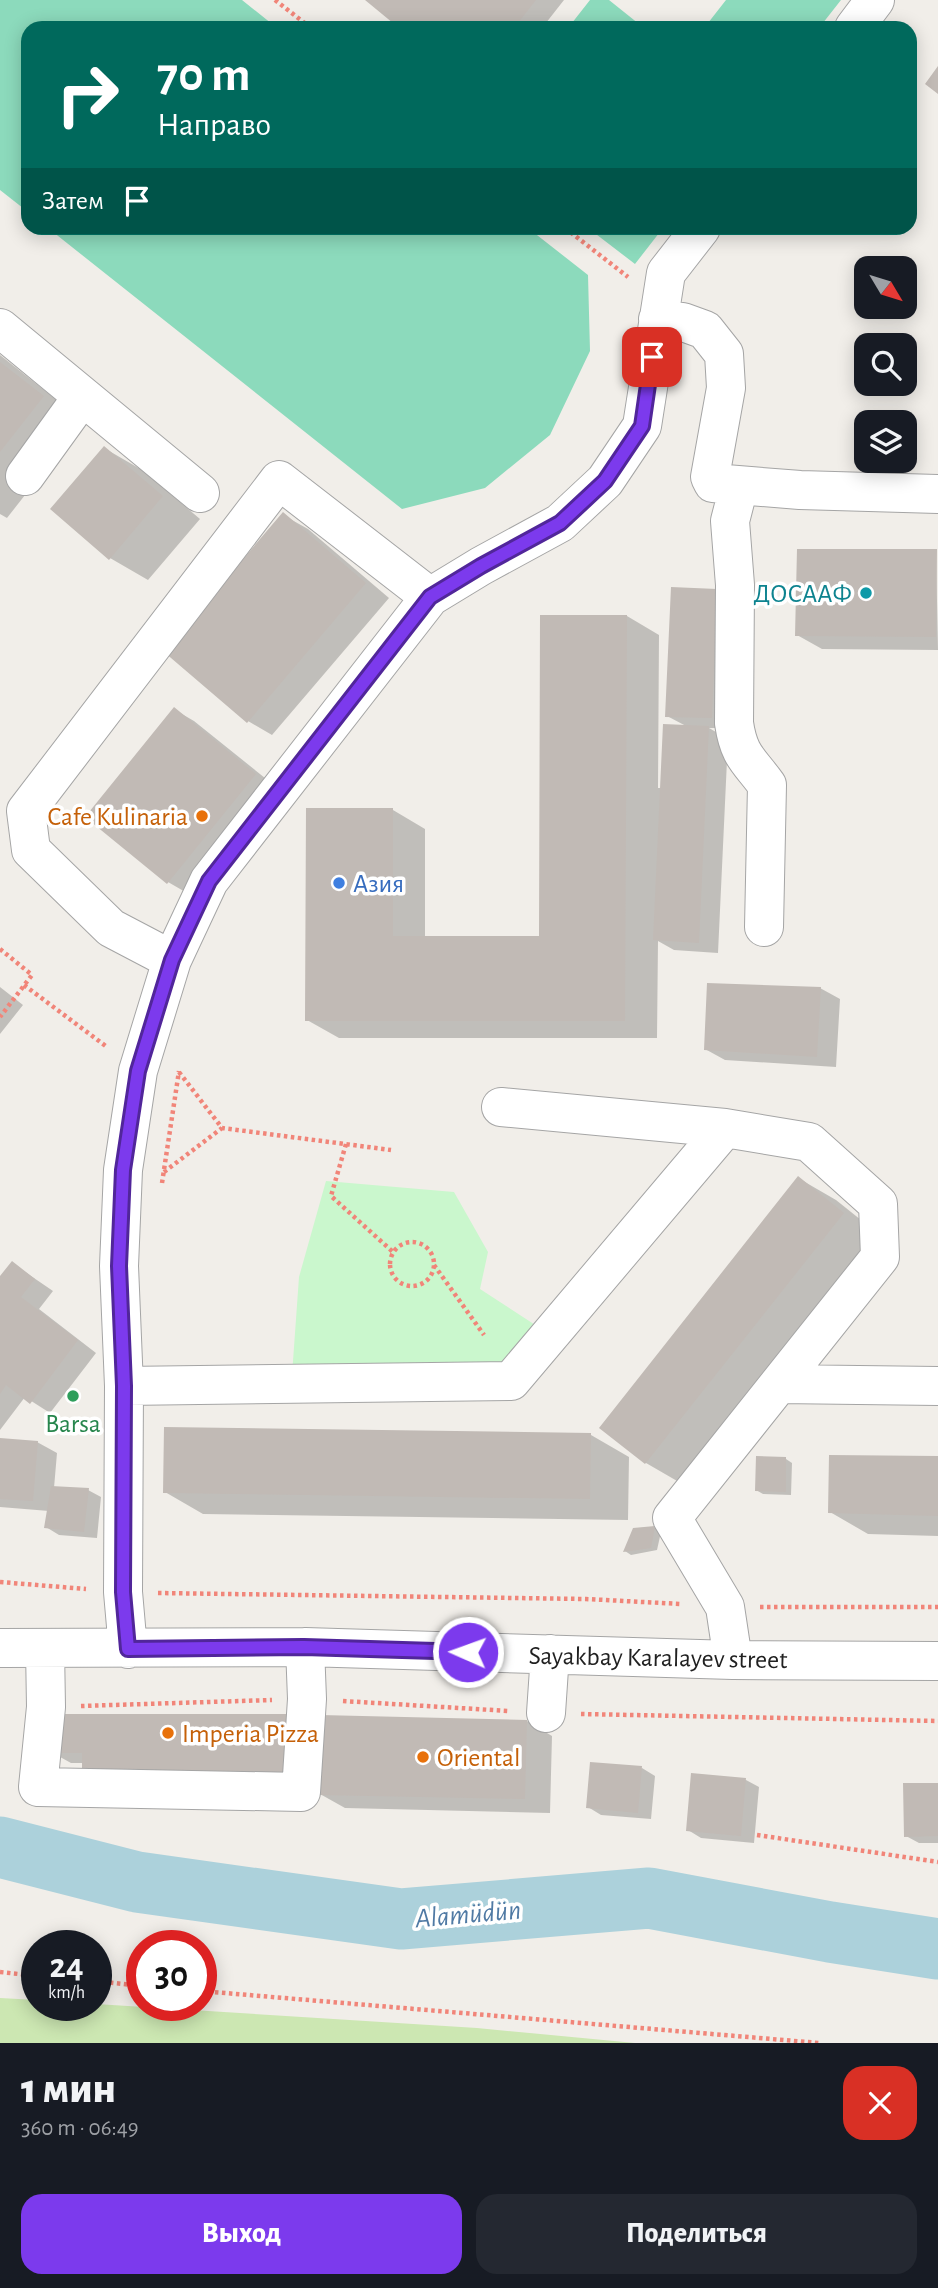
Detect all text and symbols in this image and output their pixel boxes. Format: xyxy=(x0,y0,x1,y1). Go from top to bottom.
icon: right xyxy=(42,49,133,140)
text: 70 m xyxy=(157,51,251,100)
text: Направо xyxy=(157,109,271,141)
icon: arrive xyxy=(118,182,156,220)
text: Затем xyxy=(42,188,104,214)
north arrow xyxy=(854,256,917,318)
map controls xyxy=(854,256,917,473)
pin xyxy=(622,327,682,387)
button: search xyxy=(854,333,917,396)
icon: arrive xyxy=(633,338,671,376)
button: layers xyxy=(854,410,917,473)
place label: ДОСААФ xyxy=(753,581,852,607)
marker: ДОСААФ xyxy=(858,585,874,601)
place label: Cafe Kulinaria xyxy=(47,804,188,830)
marker: Cafe Kulinaria xyxy=(194,808,210,824)
place label: Азия xyxy=(353,871,404,897)
marker: Азия xyxy=(331,875,347,891)
marker: Barsa xyxy=(65,1388,81,1404)
place label: Barsa xyxy=(45,1411,101,1437)
position arrow xyxy=(431,1615,505,1689)
street label: Sayakbay Karalayev street xyxy=(528,1643,788,1673)
place label: Imperia Pizza xyxy=(182,1721,319,1747)
marker: Imperia Pizza xyxy=(160,1725,176,1741)
place label: Oriental xyxy=(437,1745,520,1771)
marker: Oriental xyxy=(415,1749,431,1765)
water label: Alamüdün xyxy=(413,1896,522,1934)
speed limit sign: 30 xyxy=(126,1930,217,2021)
text: 24 xyxy=(49,1949,84,1984)
text: km/h xyxy=(48,1984,85,2002)
button: close xyxy=(843,2066,917,2140)
text: 1 мин xyxy=(21,2068,116,2110)
text: 360 m · 06:49 xyxy=(21,2117,139,2140)
button: Выход xyxy=(21,2194,462,2274)
button: Поделиться xyxy=(476,2194,917,2274)

